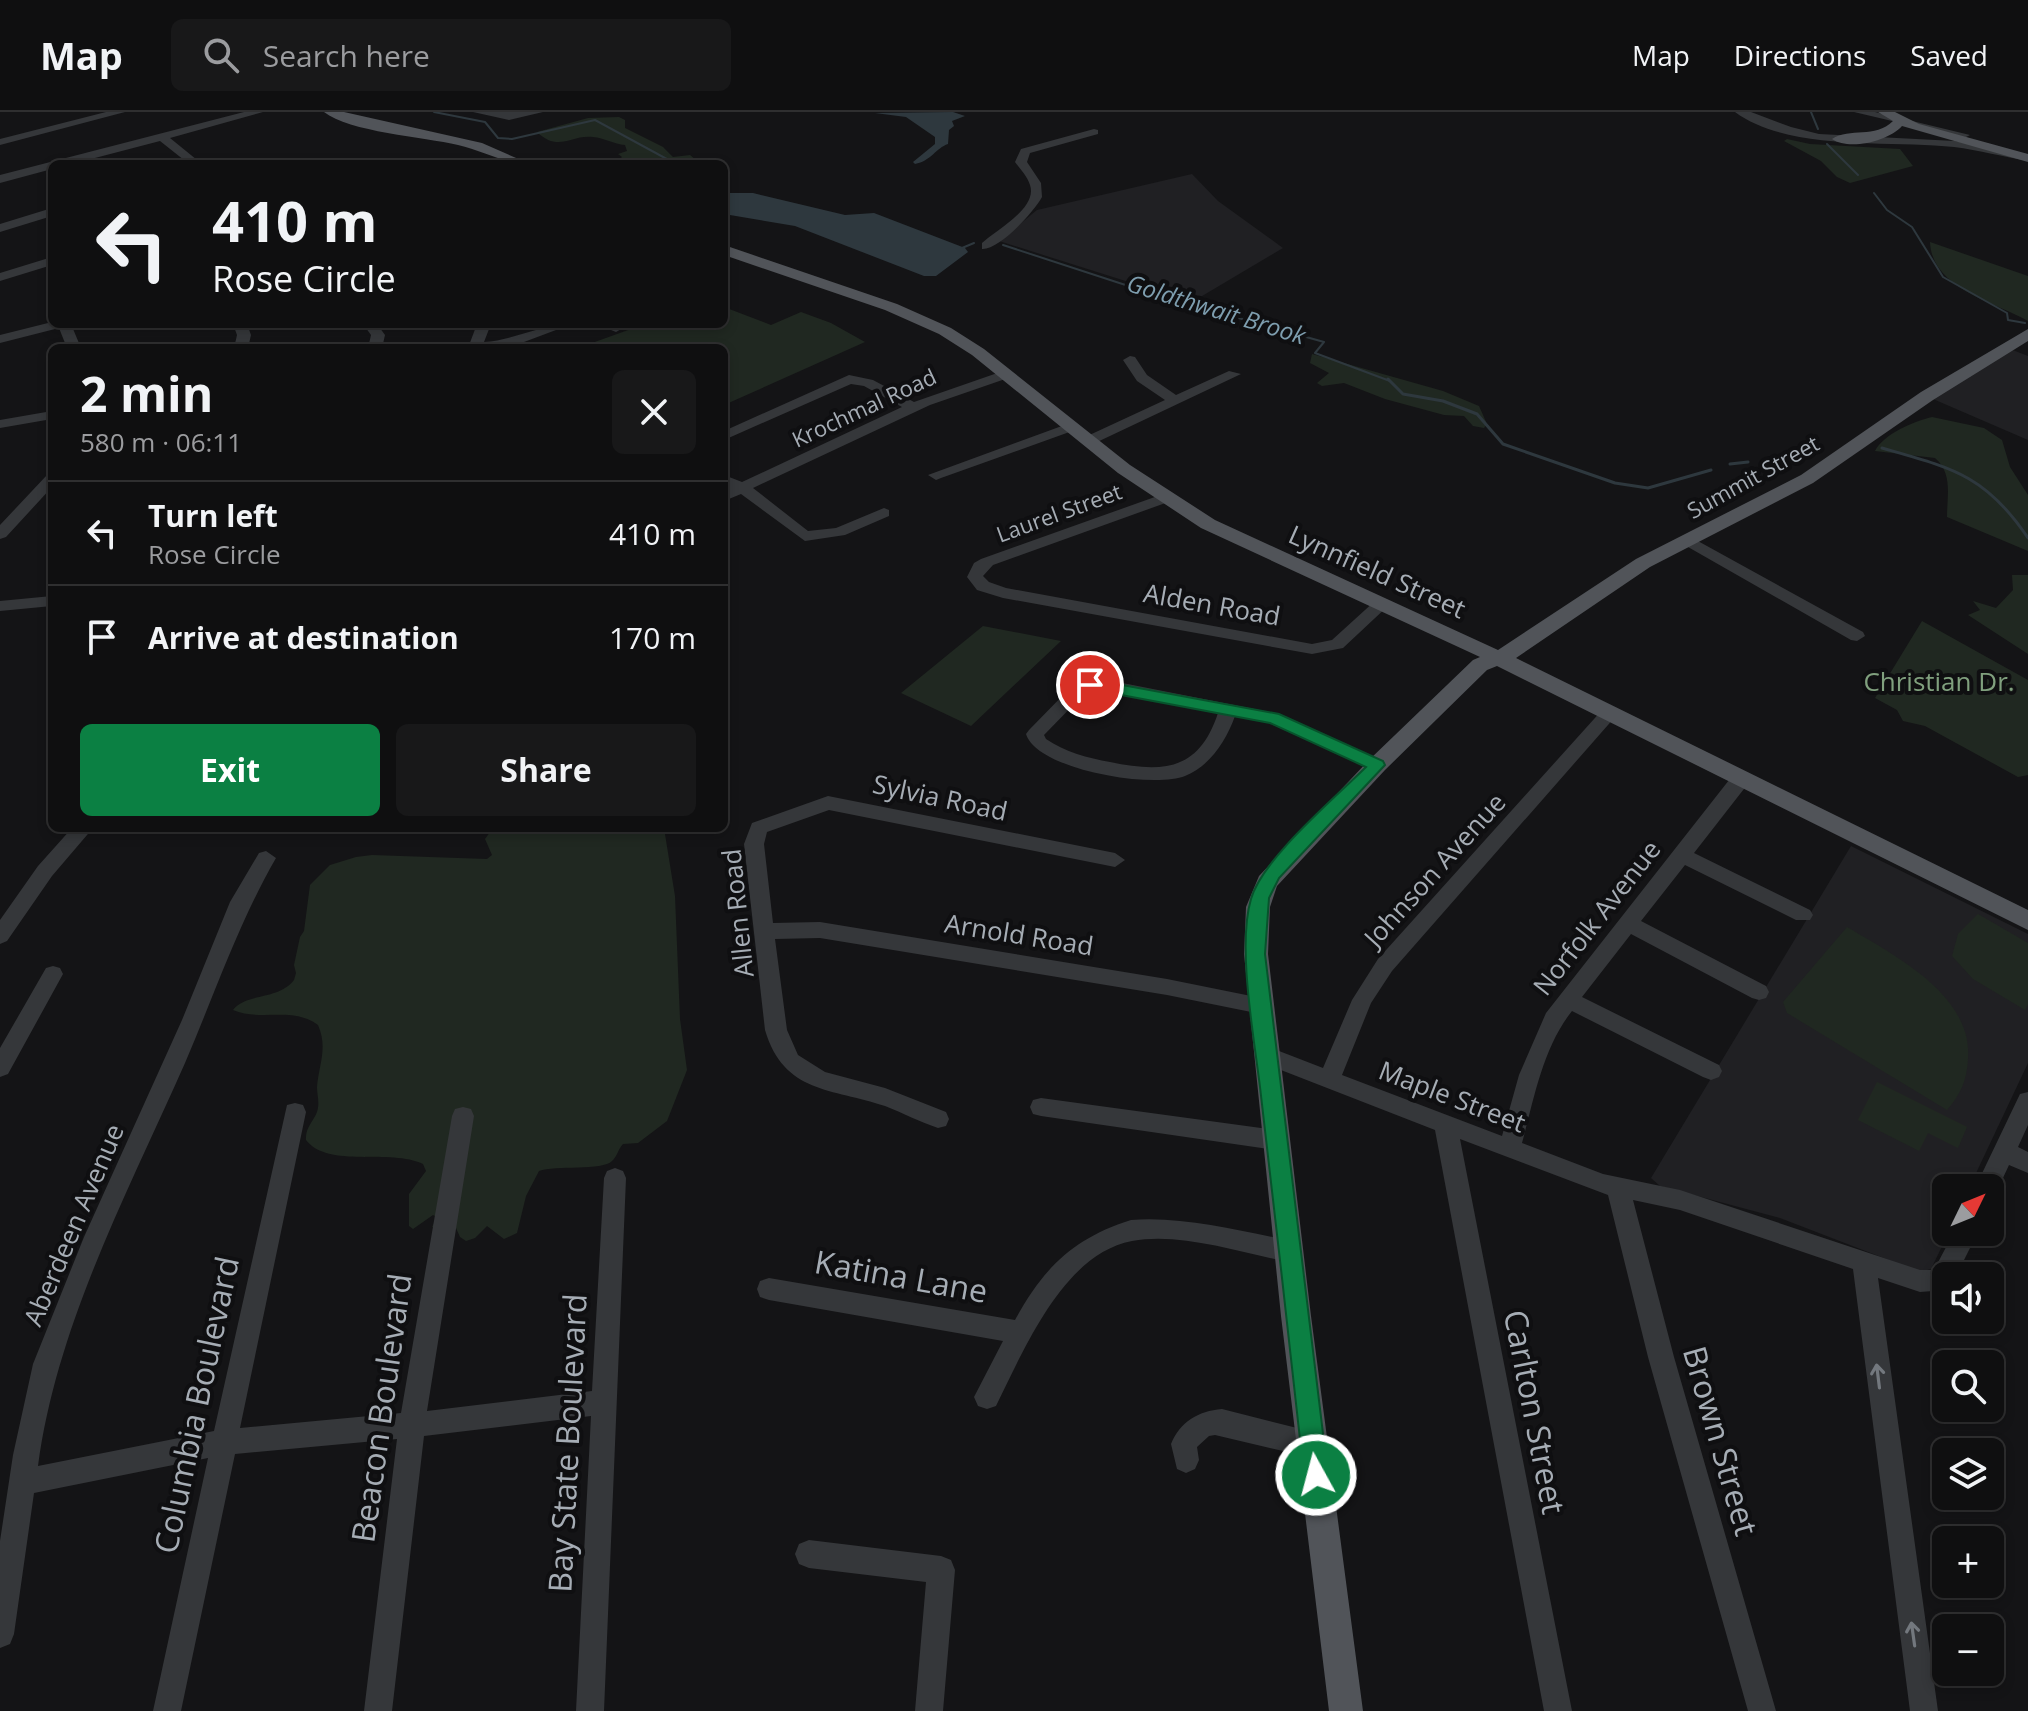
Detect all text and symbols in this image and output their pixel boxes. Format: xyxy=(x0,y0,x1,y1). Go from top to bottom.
search box xyxy=(171,19,731,91)
text: Map xyxy=(40,29,123,81)
icon: search xyxy=(199,33,243,77)
text: Search here xyxy=(263,35,430,76)
text: Map xyxy=(1632,36,1690,74)
text: Directions xyxy=(1734,36,1866,74)
text: Saved xyxy=(1910,36,1988,74)
text: 410 m xyxy=(212,182,378,258)
icon: left xyxy=(80,192,184,296)
text: Rose Circle xyxy=(212,254,396,303)
water label: Goldthwait Brook xyxy=(1123,266,1311,352)
text: 2 min xyxy=(80,361,213,426)
street label: Krochmal Road xyxy=(787,361,941,454)
button: close xyxy=(612,370,696,454)
text: 580 m · 06:11 xyxy=(80,424,242,460)
street label: Summit Street xyxy=(1681,427,1824,525)
street label: Laurel Street xyxy=(992,475,1126,549)
text: Turn left xyxy=(148,495,278,536)
icon: left xyxy=(80,511,124,555)
text: 410 m xyxy=(609,513,696,554)
street label: Lynnfield Street xyxy=(1283,516,1472,626)
text: Rose Circle xyxy=(148,536,281,572)
street label: Alden Road xyxy=(1141,574,1283,634)
icon: arrive xyxy=(80,615,124,659)
text: Arrive at destination xyxy=(148,617,459,658)
text: 170 m xyxy=(609,617,696,658)
pin xyxy=(1056,651,1124,719)
icon: arrive xyxy=(1068,663,1112,707)
park label: Christian Dr. xyxy=(1863,663,2015,699)
button: Exit xyxy=(80,724,380,816)
button: Share xyxy=(396,724,696,816)
street label: Sylvia Road xyxy=(870,765,1011,829)
street label: Johnson Avenue xyxy=(1353,785,1513,956)
street label: Norfolk Avenue xyxy=(1524,832,1668,1002)
street label: Allen Road xyxy=(712,847,762,979)
street label: Arnold Road xyxy=(942,905,1096,964)
street label: Maple Street xyxy=(1374,1052,1531,1141)
street label: Aberdeen Avenue xyxy=(14,1118,132,1331)
north arrow xyxy=(1932,1174,2004,1246)
map controls xyxy=(1932,1174,2004,1686)
street label: Katina Lane xyxy=(812,1239,991,1312)
street label: Columbia Boulevard xyxy=(143,1252,248,1557)
button: sound xyxy=(1932,1262,2004,1334)
street label: Beacon Boulevard xyxy=(340,1271,421,1545)
street label: Bay State Boulevard xyxy=(537,1292,596,1593)
street label: Carlton Street xyxy=(1495,1306,1576,1517)
street label: Brown Street xyxy=(1674,1341,1769,1540)
button: search xyxy=(1932,1350,2004,1422)
one-way arrow xyxy=(1870,1364,1885,1389)
position arrow xyxy=(1274,1433,1358,1517)
button: layers xyxy=(1932,1438,2004,1510)
button: + xyxy=(1932,1526,2004,1598)
button: − xyxy=(1932,1614,2004,1686)
one-way arrow xyxy=(1905,1622,1920,1647)

